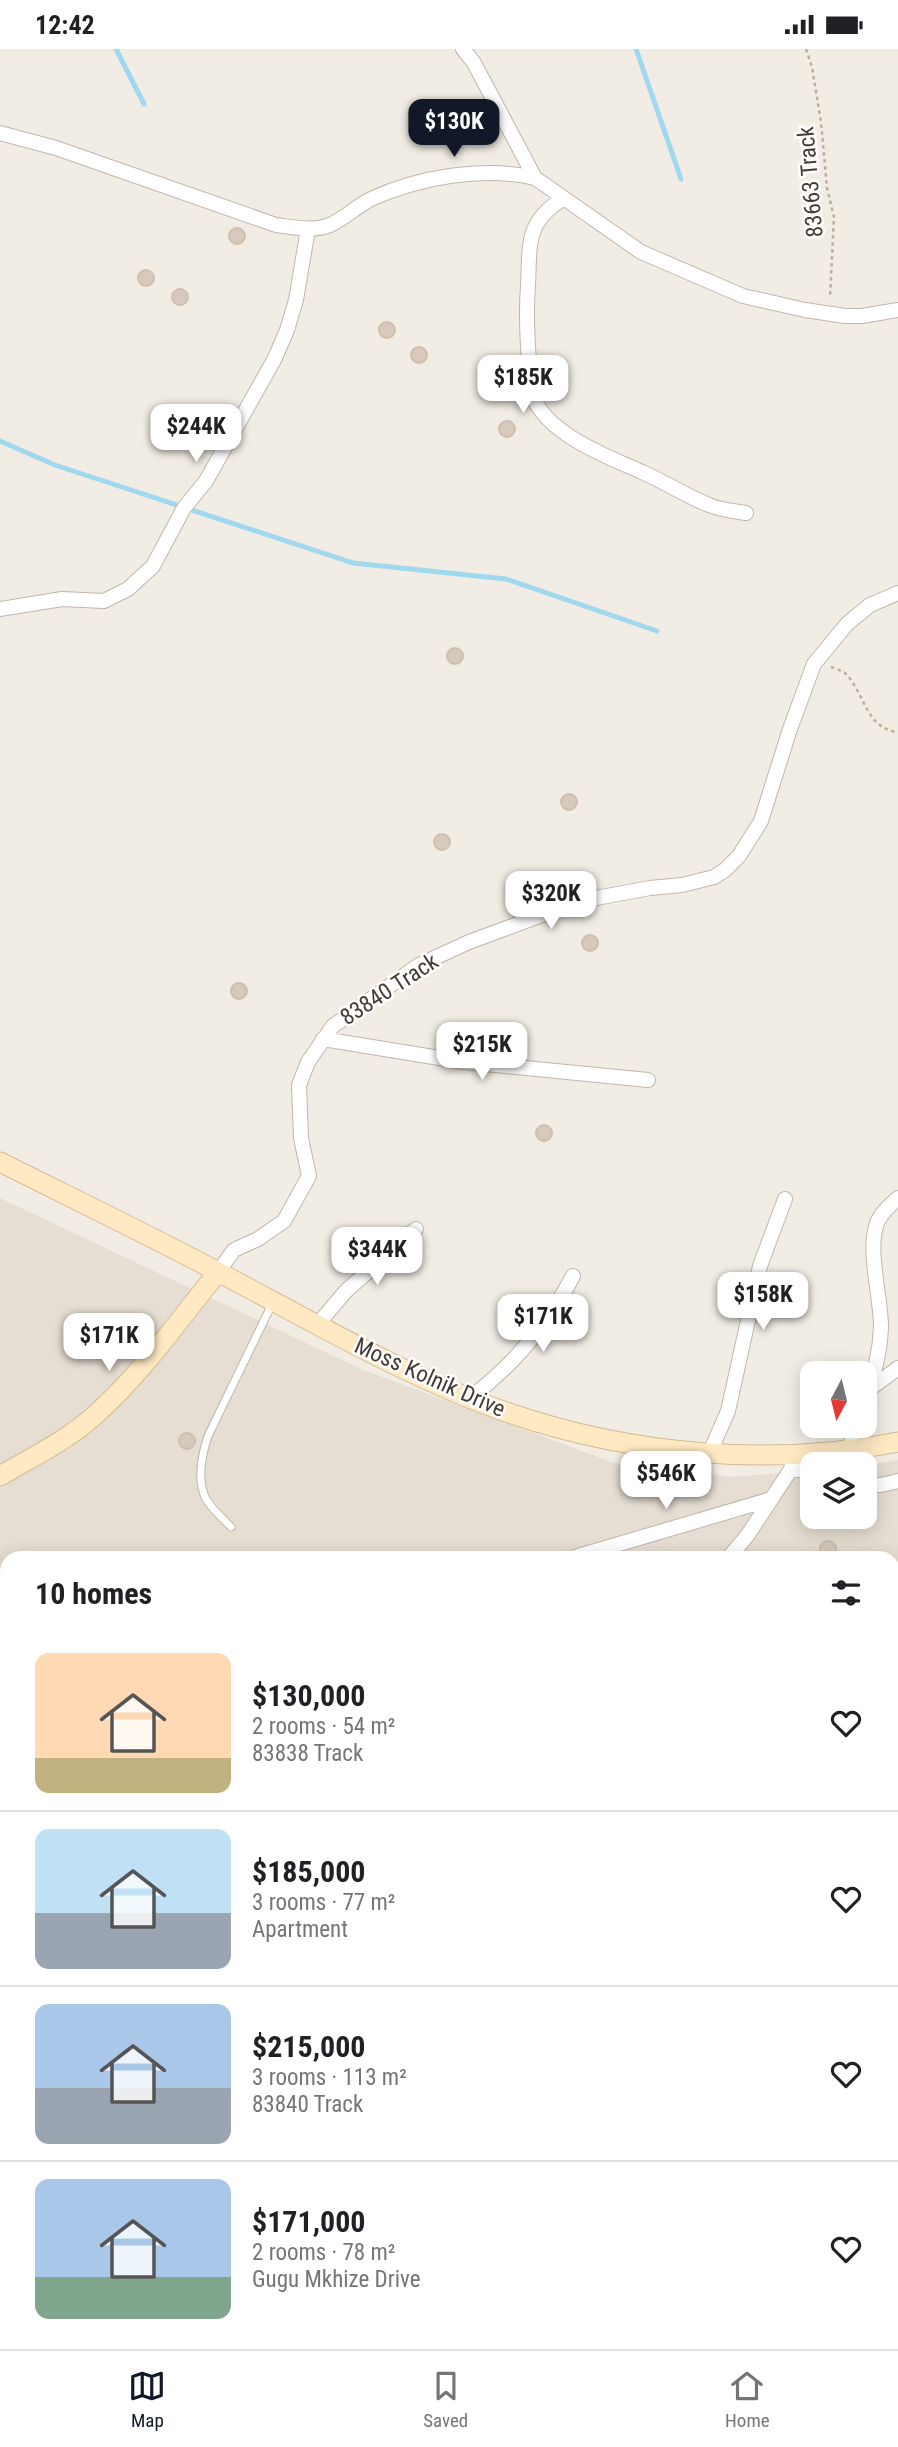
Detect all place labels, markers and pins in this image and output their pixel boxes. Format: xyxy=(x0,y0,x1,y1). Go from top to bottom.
pin: $130K xyxy=(405,99,503,159)
pin: $185K xyxy=(474,355,572,415)
pin: $244K xyxy=(147,405,245,464)
pin: $320K xyxy=(502,871,600,931)
pin: $215K xyxy=(433,1023,531,1082)
pin: $344K xyxy=(328,1227,426,1287)
pin: $158K xyxy=(714,1273,812,1332)
pin: $171K xyxy=(494,1295,592,1354)
pin: $171K xyxy=(60,1313,158,1373)
pin: $546K xyxy=(617,1451,715,1511)

